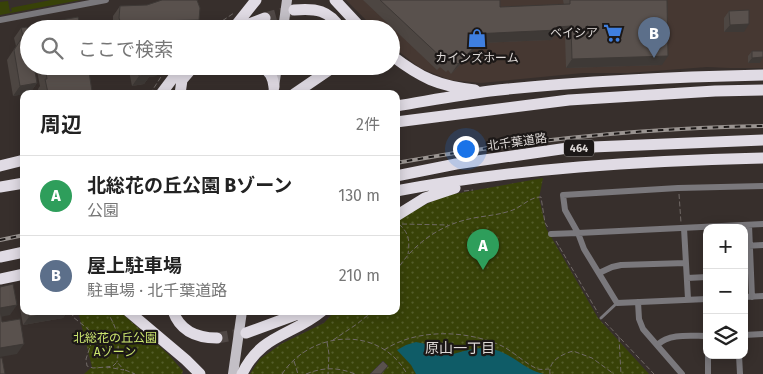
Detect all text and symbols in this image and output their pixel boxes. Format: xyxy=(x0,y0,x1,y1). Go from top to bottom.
pin: B xyxy=(638,17,670,58)
search box xyxy=(20,20,400,75)
supermarket icon: ベイシア xyxy=(602,22,624,44)
place label: ベイシア xyxy=(550,26,598,40)
shop icon: カインズホーム xyxy=(466,27,488,49)
icon: search xyxy=(38,34,66,62)
text: ここで検索 xyxy=(78,38,173,61)
place label: カインズホーム xyxy=(435,51,519,65)
text: 周辺 xyxy=(40,112,82,138)
text: 2件 xyxy=(356,115,380,134)
street label: 北千葉道路 xyxy=(486,131,548,153)
your location xyxy=(453,136,479,162)
road number: 464 xyxy=(564,140,594,156)
text: 北総花の丘公園 Bゾーン xyxy=(87,174,292,197)
text: A xyxy=(51,186,61,205)
text: 130 m xyxy=(338,186,380,205)
text: 公園 xyxy=(87,201,119,220)
map controls xyxy=(703,224,748,359)
button: + xyxy=(703,224,748,269)
pin: A xyxy=(467,229,499,270)
text: 屋上駐車場 xyxy=(87,254,182,277)
text: B xyxy=(51,266,61,285)
text: 210 m xyxy=(339,266,380,285)
button: − xyxy=(703,269,748,314)
text: 駐車場 · 北千葉道路 xyxy=(87,281,227,300)
button: layers xyxy=(703,314,748,359)
park label: 北総花の丘公園 Aゾーン xyxy=(73,331,157,359)
district label: 原山一丁目 xyxy=(425,340,495,357)

